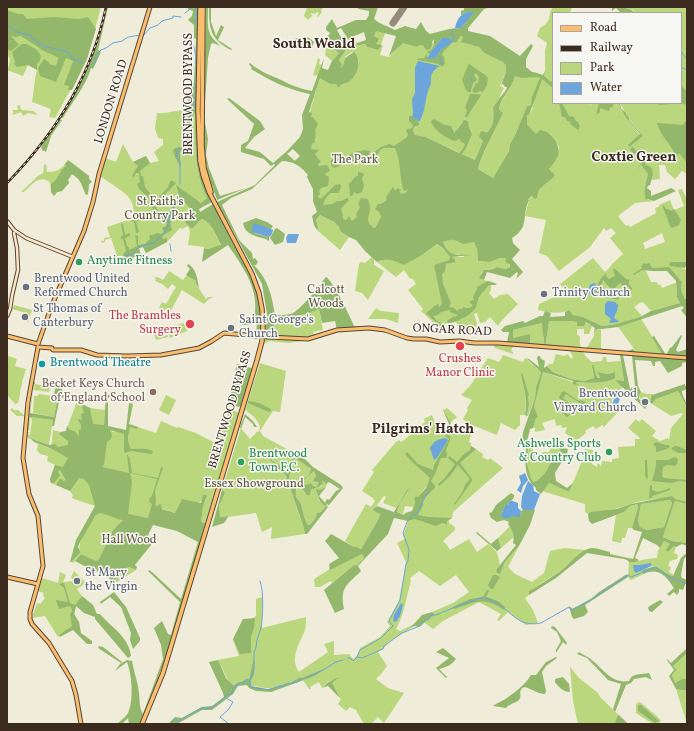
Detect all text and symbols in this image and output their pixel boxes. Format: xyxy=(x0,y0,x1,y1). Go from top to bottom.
legend xyxy=(552,12,682,104)
text: Road xyxy=(590,20,617,36)
street label: BRENTWOOD BYPASS xyxy=(183,33,197,155)
district label: South Weald xyxy=(273,37,355,53)
text: Railway xyxy=(590,40,633,56)
street label: LONDON ROAD xyxy=(92,58,132,146)
text: Park xyxy=(590,60,615,76)
text: Water xyxy=(590,80,622,96)
district label: Coxtie Green xyxy=(592,150,676,166)
park label: The Park xyxy=(332,154,378,168)
park label: St Faith's Country Park xyxy=(125,196,195,224)
place label: Anytime Fitness xyxy=(87,255,172,269)
marker: Anytime Fitness xyxy=(74,257,84,267)
place label: Brentwood United Reformed Church xyxy=(34,273,130,301)
marker: Brentwood United Reformed Church xyxy=(21,282,31,292)
park label: Calcott Woods xyxy=(307,284,345,312)
place label: Trinity Church xyxy=(552,287,630,301)
marker: Trinity Church xyxy=(539,289,549,299)
place label: St Thomas of Canterbury xyxy=(33,303,101,331)
place label: The Brambles Surgery xyxy=(109,310,181,338)
marker: St Thomas of Canterbury xyxy=(20,312,30,322)
place label: Saint George's Church xyxy=(239,314,314,342)
marker: The Brambles Surgery xyxy=(184,318,196,330)
street label: ONGAR ROAD xyxy=(412,322,492,340)
marker: Saint George's Church xyxy=(226,323,236,333)
marker: Crushes Manor Clinic xyxy=(454,340,466,352)
street label: BRENTWOOD BYPASS xyxy=(206,350,256,470)
place label: Crushes Manor Clinic xyxy=(425,353,495,381)
place label: Brentwood Theatre xyxy=(50,357,151,371)
marker: Brentwood Theatre xyxy=(37,359,47,369)
place label: Becket Keys Church of England School xyxy=(42,378,145,406)
marker: Becket Keys Church of England School xyxy=(148,387,158,397)
place label: Brentwood Vinyard Church xyxy=(553,388,637,416)
marker: Brentwood Vinyard Church xyxy=(640,397,650,407)
district label: Pilgrims' Hatch xyxy=(372,422,474,438)
place label: Ashwells Sports & Country Club xyxy=(517,438,601,466)
marker: Ashwells Sports & Country Club xyxy=(604,447,614,457)
place label: Brentwood Town F.C. xyxy=(249,448,307,476)
marker: Brentwood Town F.C. xyxy=(236,457,246,467)
park label: Essex Showground xyxy=(204,478,304,492)
park label: Hall Wood xyxy=(101,534,157,548)
place label: St Mary the Virgin xyxy=(85,567,138,595)
marker: St Mary the Virgin xyxy=(72,576,82,586)

